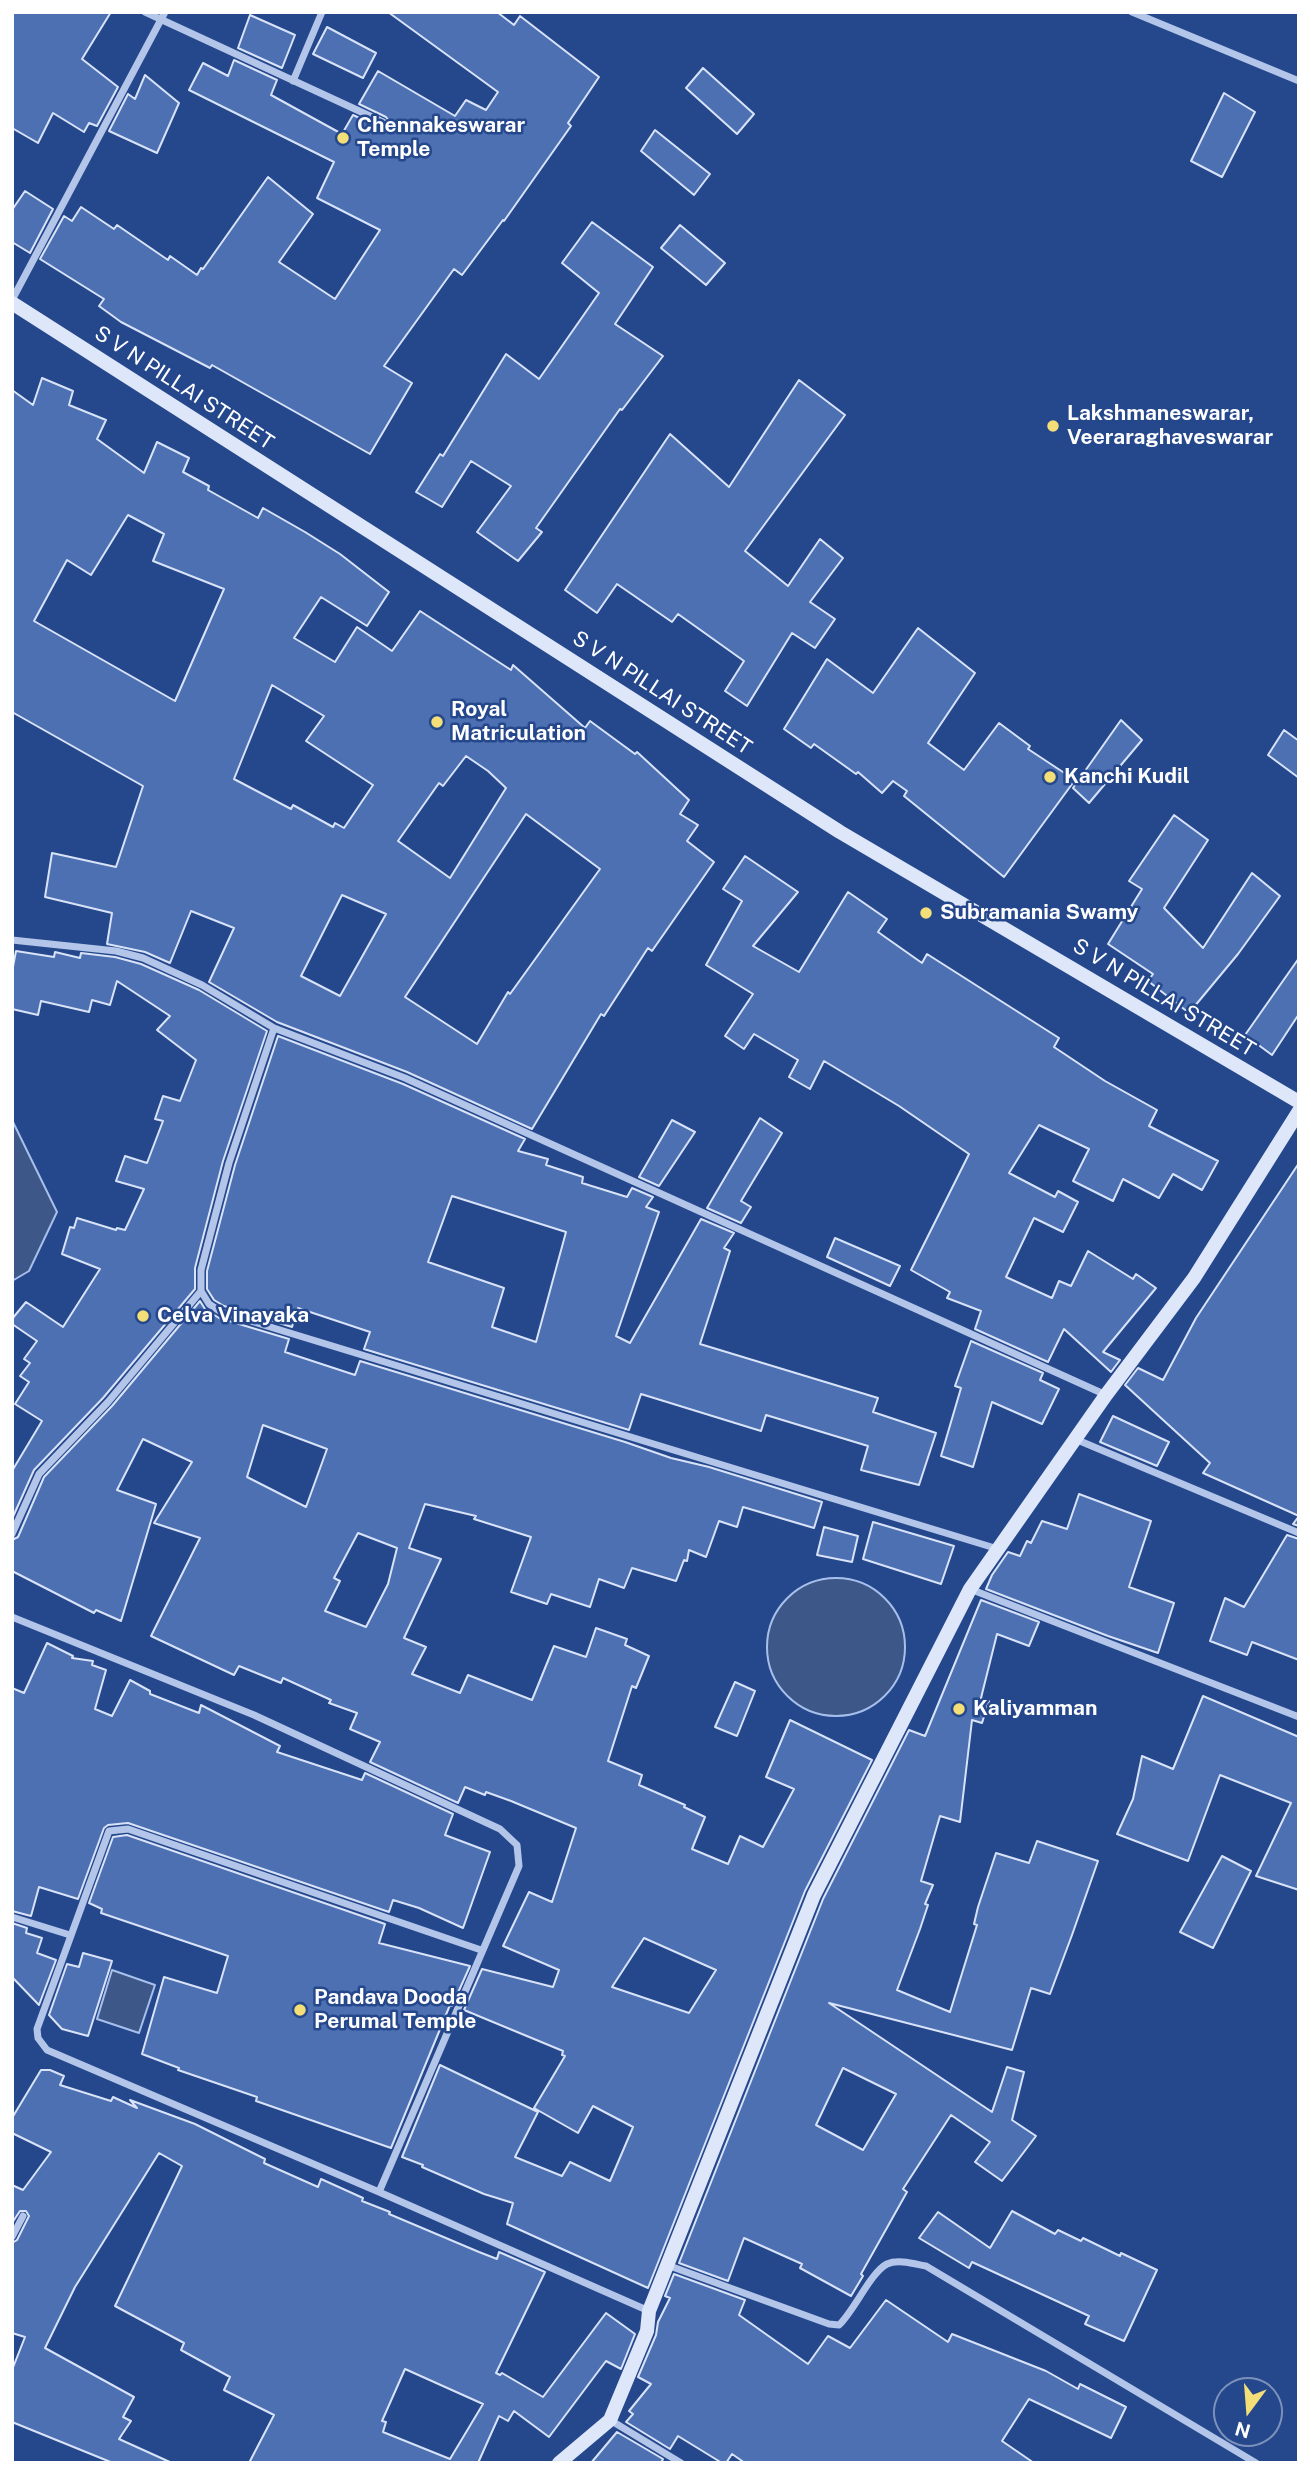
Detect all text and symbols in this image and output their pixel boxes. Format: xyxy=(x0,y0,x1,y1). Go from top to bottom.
place label: Chennakeswarar Temple xyxy=(357,113,525,163)
marker: Chennakeswarar Temple xyxy=(335,130,351,146)
street label: S V N PILLAI STREET xyxy=(90,321,278,455)
place label: Lakshmaneswarar, Veeraraghaveswarar xyxy=(1067,401,1273,451)
marker: Lakshmaneswarar, Veeraraghaveswarar xyxy=(1045,418,1061,434)
street label: S V N PILLAI STREET xyxy=(568,626,756,760)
place label: Royal Matriculation xyxy=(451,697,586,747)
marker: Royal Matriculation xyxy=(429,714,445,730)
place label: Kanchi Kudil xyxy=(1064,764,1190,790)
marker: Kanchi Kudil xyxy=(1042,769,1058,785)
place label: Subramania Swamy xyxy=(940,900,1138,926)
marker: Subramania Swamy xyxy=(918,905,934,921)
street label: S V N PILLAI STREET xyxy=(1068,933,1260,1063)
place label: Celva Vinayaka xyxy=(157,1303,309,1329)
marker: Celva Vinayaka xyxy=(135,1308,151,1324)
place label: Kaliyamman xyxy=(973,1696,1097,1722)
marker: Kaliyamman xyxy=(951,1701,967,1717)
place label: Pandava Dooda Perumal Temple xyxy=(314,1985,476,2035)
marker: Pandava Dooda Perumal Temple xyxy=(292,2002,308,2018)
north arrow xyxy=(1213,2377,1283,2447)
text: N xyxy=(1233,2418,1253,2443)

